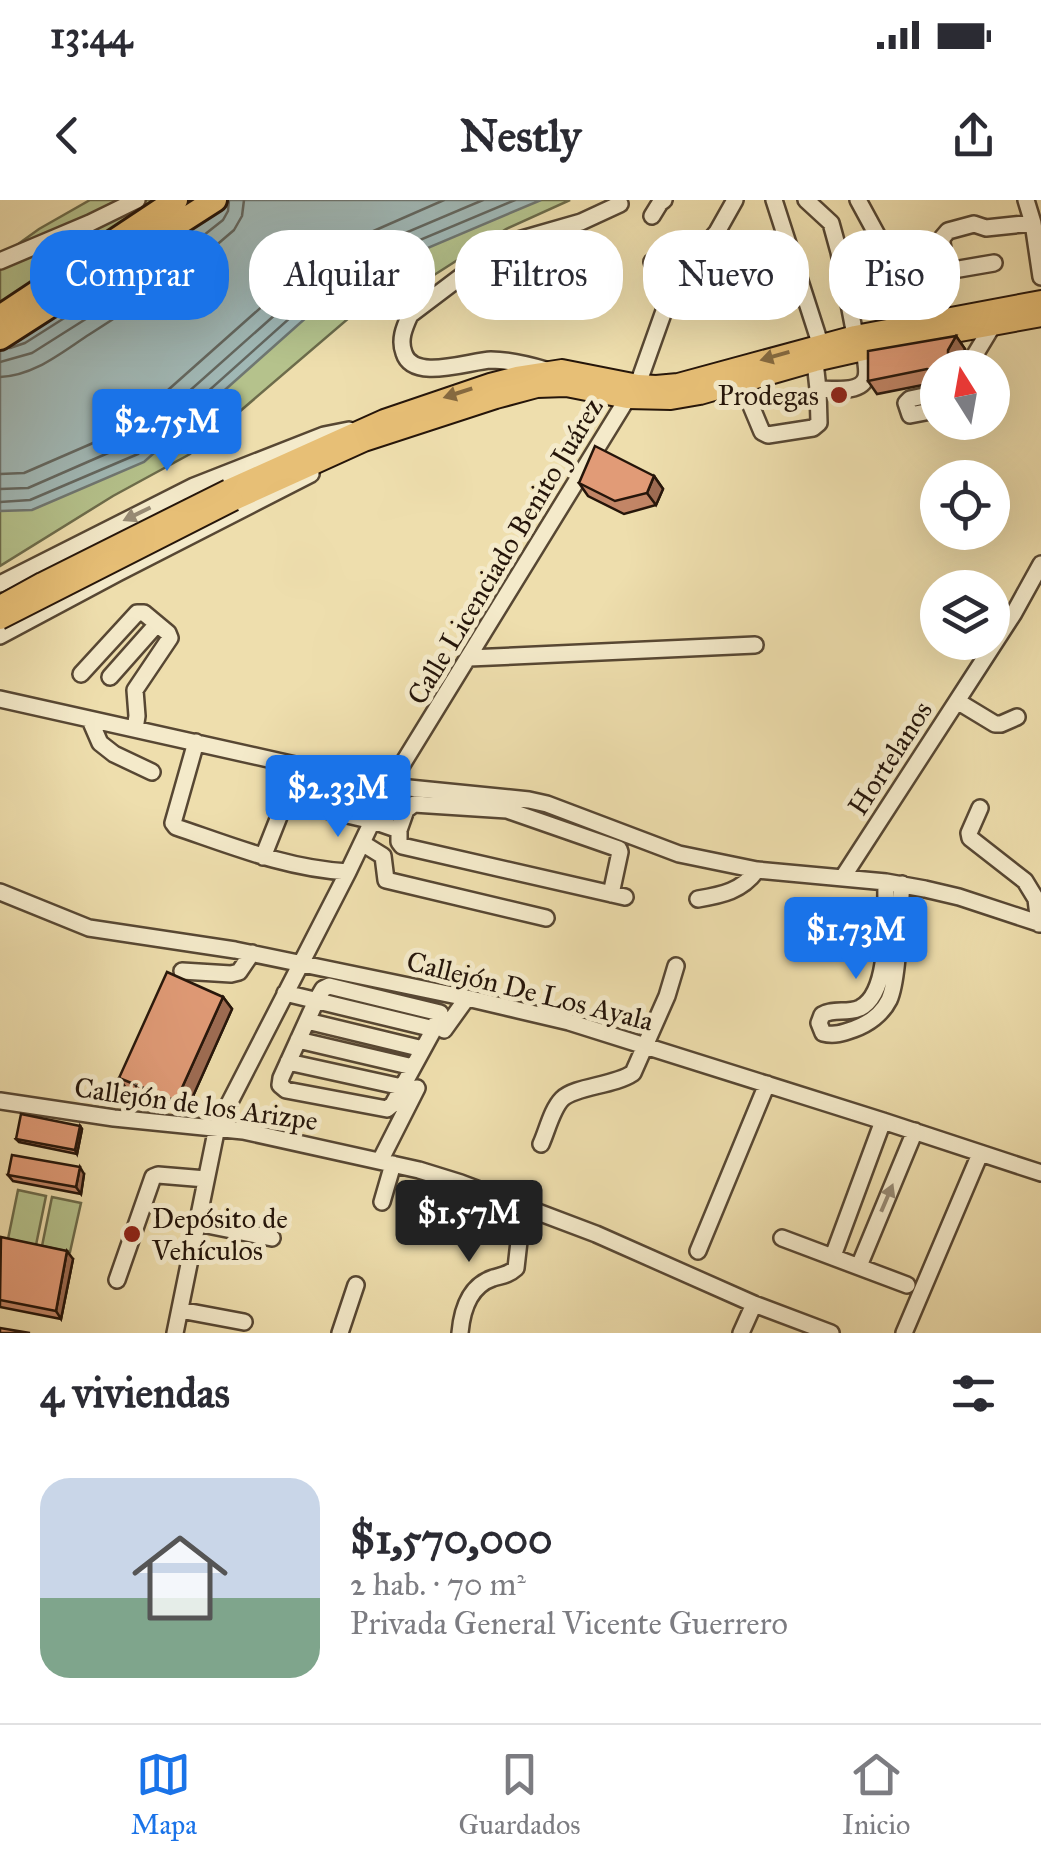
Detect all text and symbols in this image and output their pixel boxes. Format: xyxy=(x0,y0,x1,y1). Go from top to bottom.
text: 13:44 xyxy=(50,12,132,58)
icon: back xyxy=(40,108,95,163)
text: Nestly xyxy=(460,108,581,163)
icon: share xyxy=(946,108,1001,163)
chip: Comprar xyxy=(30,230,229,320)
chip: Alquilar xyxy=(249,230,435,320)
chip: Filtros xyxy=(455,230,623,320)
chip: Nuevo xyxy=(643,230,809,320)
chip: Piso xyxy=(829,230,960,320)
one-way arrow xyxy=(759,349,789,364)
north arrow xyxy=(920,350,1010,440)
map controls xyxy=(920,350,1010,660)
place label: Prodegas xyxy=(718,378,819,413)
marker: Prodegas xyxy=(828,384,850,406)
one-way arrow xyxy=(443,387,473,402)
pin: $2.75M xyxy=(86,389,248,474)
street label: Calle Licenciado Benito Juárez xyxy=(399,391,611,711)
text: $2.75M xyxy=(114,402,220,441)
button: locate xyxy=(920,460,1010,550)
one-way arrow xyxy=(122,505,151,522)
button: layers xyxy=(920,570,1010,660)
street label: Hortelanos xyxy=(840,694,940,822)
pin: $2.33M xyxy=(257,755,419,840)
text: $2.33M xyxy=(288,768,388,807)
pin: $1.73M xyxy=(775,897,937,982)
text: $1.73M xyxy=(806,910,906,949)
street label: Callejón De Los Ayala xyxy=(403,943,657,1039)
street label: Callejón de los Arizpe xyxy=(72,1070,320,1138)
pin: $1.57M xyxy=(388,1180,550,1265)
one-way arrow xyxy=(879,1184,895,1213)
text: $1.57M xyxy=(418,1193,520,1232)
place label: Depósito de Vehículos xyxy=(151,1201,288,1268)
marker: Depósito de Vehículos xyxy=(121,1223,143,1245)
icon: filters xyxy=(946,1366,1001,1421)
text: 4 viviendas xyxy=(40,1367,230,1419)
text: $1,570,000 xyxy=(350,1513,553,1565)
icon: home xyxy=(120,1518,240,1638)
text: 2 hab. · 70 m² xyxy=(350,1565,526,1604)
text: Privada General Vicente Guerrero xyxy=(350,1604,788,1643)
tab: Mapa xyxy=(131,1747,197,1842)
tab: Guardados xyxy=(459,1747,581,1842)
tab: Inicio xyxy=(842,1747,910,1842)

